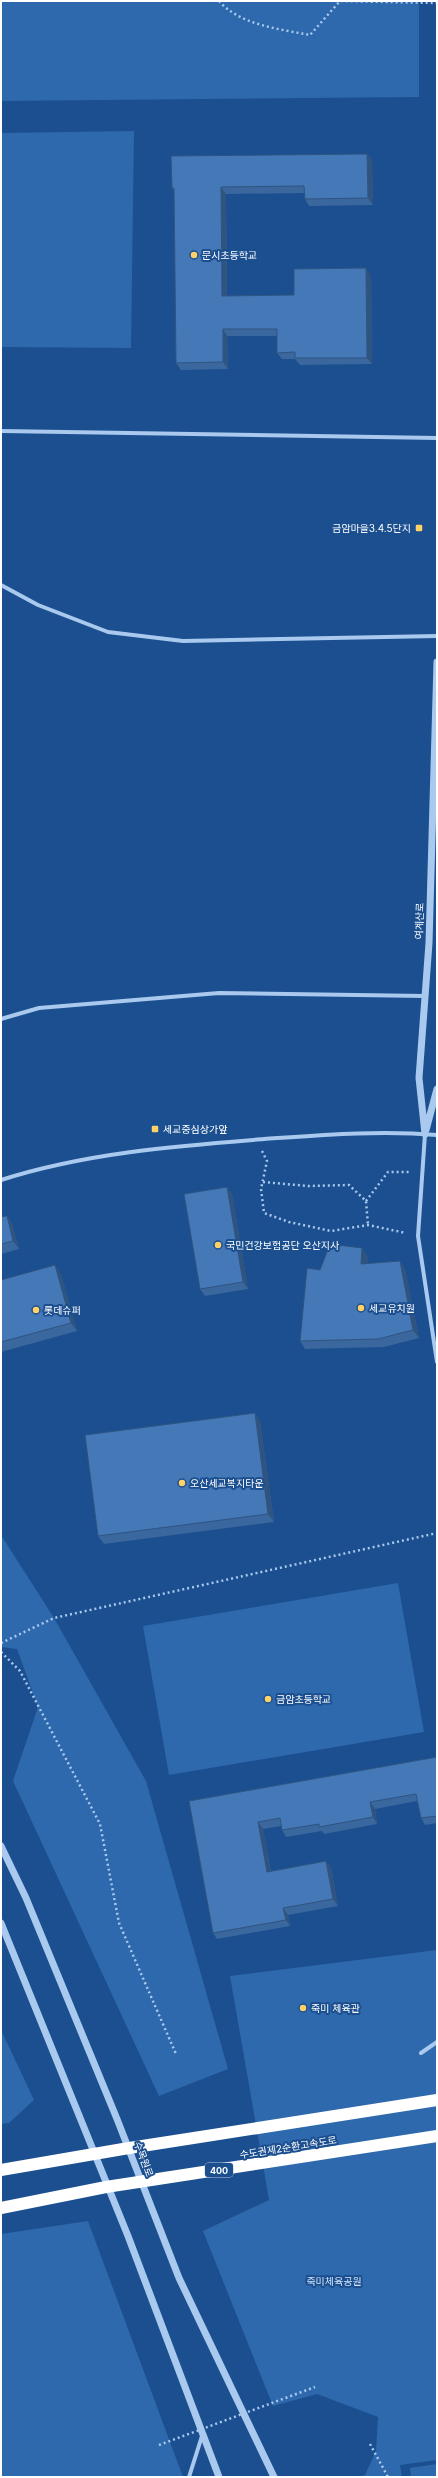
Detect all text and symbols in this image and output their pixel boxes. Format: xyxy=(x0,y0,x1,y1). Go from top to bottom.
place label: 문시초등학교 xyxy=(202,249,257,261)
marker: 문시초등학교 xyxy=(189,250,199,260)
place label: 금암마을3.4.5단지 xyxy=(332,522,411,534)
marker: 금암마을3.4.5단지 xyxy=(414,523,424,533)
street label: 여계산로 xyxy=(412,902,426,940)
place label: 세교중심상가앞 xyxy=(163,1123,227,1135)
marker: 세교중심상가앞 xyxy=(150,1124,160,1134)
place label: 국민건강보험공단 오산지사 xyxy=(226,1239,340,1251)
marker: 국민건강보험공단 오산지사 xyxy=(213,1240,223,1250)
place label: 세교유치원 xyxy=(369,1302,415,1314)
marker: 세교유치원 xyxy=(356,1303,366,1313)
place label: 롯데슈퍼 xyxy=(44,1304,81,1316)
marker: 롯데슈퍼 xyxy=(31,1305,41,1315)
place label: 오산세교복지타운 xyxy=(190,1477,264,1489)
marker: 오산세교복지타운 xyxy=(177,1478,187,1488)
place label: 금암초등학교 xyxy=(276,1693,331,1705)
marker: 금암초등학교 xyxy=(263,1694,273,1704)
place label: 죽미 체육관 xyxy=(311,2002,361,2014)
marker: 죽미 체육관 xyxy=(298,2003,308,2013)
street label: 수도권제2순환고속도로 xyxy=(239,2133,337,2161)
street label: 수목원로 xyxy=(132,2140,156,2178)
road number: 400 xyxy=(205,2163,233,2177)
park label: 죽미체육공원 xyxy=(306,2275,362,2287)

